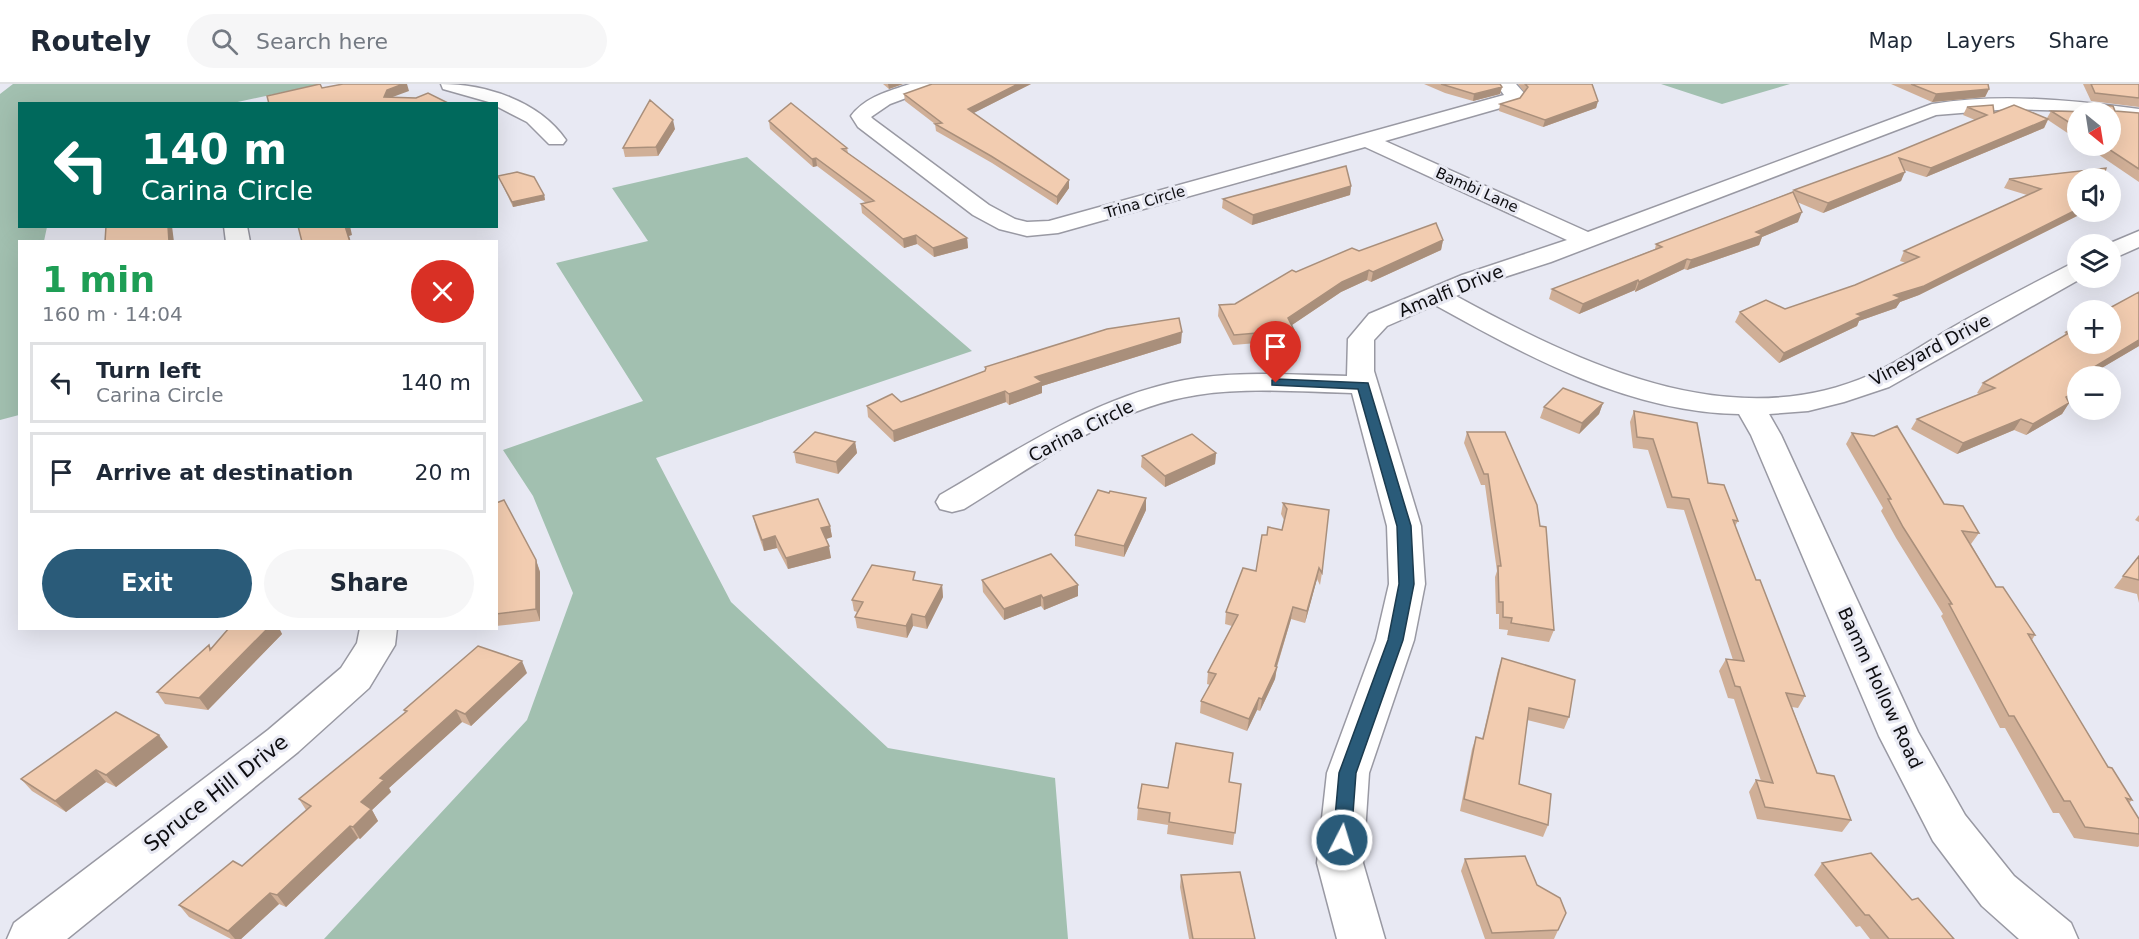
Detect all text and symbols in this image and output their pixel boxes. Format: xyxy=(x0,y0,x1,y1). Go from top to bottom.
search box xyxy=(187,14,607,68)
text: Routely xyxy=(30,25,151,58)
icon: search xyxy=(208,25,241,58)
text: Search here xyxy=(256,29,388,54)
text: Map xyxy=(1869,29,1913,53)
text: Layers xyxy=(1946,29,2015,53)
text: Share xyxy=(2048,29,2109,53)
north arrow xyxy=(2067,102,2121,156)
map controls xyxy=(2067,102,2121,420)
text: 140 m xyxy=(141,125,287,174)
icon: left xyxy=(42,126,120,204)
street label: Bambi Lane xyxy=(1433,164,1521,216)
button: sound xyxy=(2067,168,2121,222)
text: Carina Circle xyxy=(141,175,313,206)
street label: Trina Circle xyxy=(1102,182,1187,222)
button: layers xyxy=(2067,234,2121,288)
text: 1 min xyxy=(42,259,155,300)
button: close xyxy=(411,260,474,323)
street label: Amalfi Drive xyxy=(1395,260,1506,321)
button: + xyxy=(2067,300,2121,354)
text: 160 m · 14:04 xyxy=(42,302,183,326)
street label: Vineyard Drive xyxy=(1866,309,1994,390)
pin xyxy=(1250,321,1301,383)
icon: arrive xyxy=(1259,330,1292,363)
text: Turn left xyxy=(96,358,201,383)
icon: left xyxy=(45,366,78,399)
button: − xyxy=(2067,366,2121,420)
text: 140 m xyxy=(401,370,471,395)
text: Carina Circle xyxy=(96,383,223,407)
street label: Carina Circle xyxy=(1025,395,1137,466)
icon: arrive xyxy=(45,456,78,489)
text: Arrive at destination xyxy=(96,460,353,485)
text: 20 m xyxy=(415,460,471,485)
button: Exit xyxy=(42,549,252,618)
button: Share xyxy=(264,549,474,618)
street label: Bamm Hollow Road xyxy=(1834,604,1927,772)
street label: Spruce Hill Drive xyxy=(139,729,293,857)
position arrow xyxy=(1310,808,1374,872)

